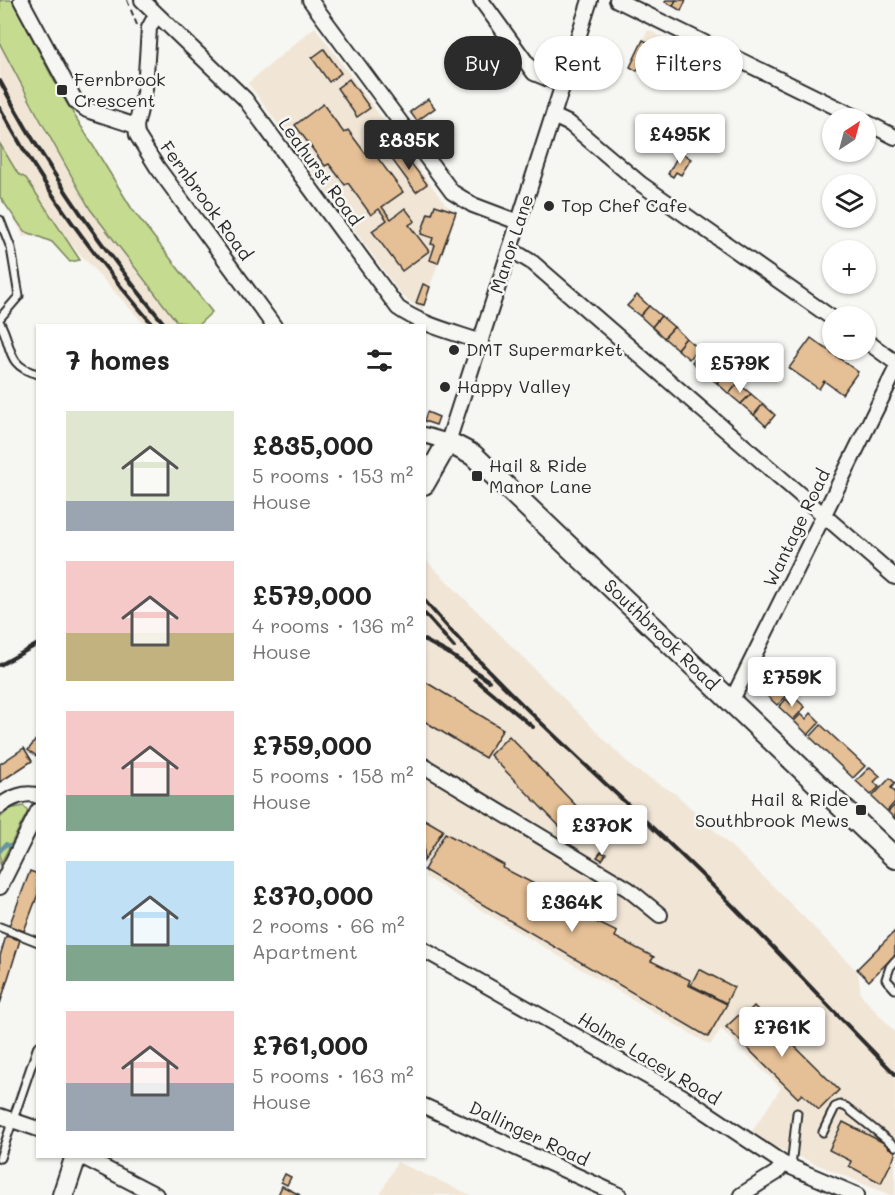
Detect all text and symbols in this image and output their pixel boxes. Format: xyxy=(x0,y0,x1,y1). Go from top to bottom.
chip: Buy xyxy=(444,36,522,90)
chip: Rent xyxy=(534,36,623,90)
chip: Filters xyxy=(635,36,743,90)
place label: Fernbrook Crescent xyxy=(74,67,166,112)
marker: Fernbrook Crescent xyxy=(55,83,69,97)
north arrow xyxy=(822,108,876,162)
map controls xyxy=(822,108,876,360)
street label: Leahurst Road xyxy=(273,113,368,230)
pin: £495K xyxy=(638,114,722,165)
pin: £835K xyxy=(367,120,451,171)
text: £495K xyxy=(649,120,711,146)
text: £835K xyxy=(378,126,440,152)
street label: Fernbrook Road xyxy=(155,136,258,265)
button: layers xyxy=(822,174,876,228)
street label: Manor Lane xyxy=(484,191,538,296)
place label: Top Chef Cafe xyxy=(561,193,688,217)
marker: Top Chef Cafe xyxy=(542,199,556,213)
button: + xyxy=(822,240,876,294)
button: − xyxy=(822,306,876,360)
place label: DMT Supermarket xyxy=(466,337,623,361)
text: 7 homes xyxy=(66,343,170,377)
marker: DMT Supermarket xyxy=(447,343,461,357)
pin: £579K xyxy=(698,343,782,394)
icon: filters xyxy=(363,344,396,377)
text: £579K xyxy=(710,349,770,375)
place label: Happy Valley xyxy=(457,374,571,398)
marker: Happy Valley xyxy=(438,380,452,394)
text: £835,000 xyxy=(252,428,373,462)
icon: home xyxy=(114,435,186,507)
place label: Hail & Ride Manor Lane xyxy=(489,453,592,498)
text: 5 rooms · 153 m² xyxy=(252,462,413,488)
street label: Wantage Road xyxy=(757,465,835,590)
marker: Hail & Ride Manor Lane xyxy=(470,469,484,483)
text: House xyxy=(252,488,311,514)
street label: Southbrook Road xyxy=(599,573,724,695)
text: £579,000 xyxy=(252,578,372,612)
icon: home xyxy=(114,585,186,657)
text: 4 rooms · 136 m² xyxy=(252,612,414,638)
text: House xyxy=(252,638,311,664)
pin: £759K xyxy=(750,657,834,708)
text: £759K xyxy=(762,663,822,689)
text: £759,000 xyxy=(252,728,372,762)
icon: home xyxy=(114,735,186,807)
text: 5 rooms · 158 m² xyxy=(252,762,414,788)
place label: Hail & Ride Southbrook Mews xyxy=(695,787,849,832)
text: House xyxy=(252,788,311,814)
marker: Hail & Ride Southbrook Mews xyxy=(854,803,868,817)
pin: £370K xyxy=(560,805,644,856)
text: £370K xyxy=(571,811,633,837)
text: £370,000 xyxy=(252,878,373,912)
pin: £364K xyxy=(530,882,614,933)
icon: home xyxy=(114,885,186,957)
text: £364K xyxy=(541,888,603,914)
text: 2 rooms · 66 m² xyxy=(252,912,405,938)
text: Apartment xyxy=(252,938,358,964)
street label: Holme Lacey Road xyxy=(574,1006,725,1110)
pin: £761K xyxy=(740,1007,824,1058)
text: £761K xyxy=(753,1013,811,1039)
text: £761,000 xyxy=(252,1028,368,1062)
icon: home xyxy=(114,1035,186,1107)
text: 5 rooms · 163 m² xyxy=(252,1062,414,1088)
text: House xyxy=(252,1088,311,1114)
street label: Dallinger Road xyxy=(466,1095,593,1171)

